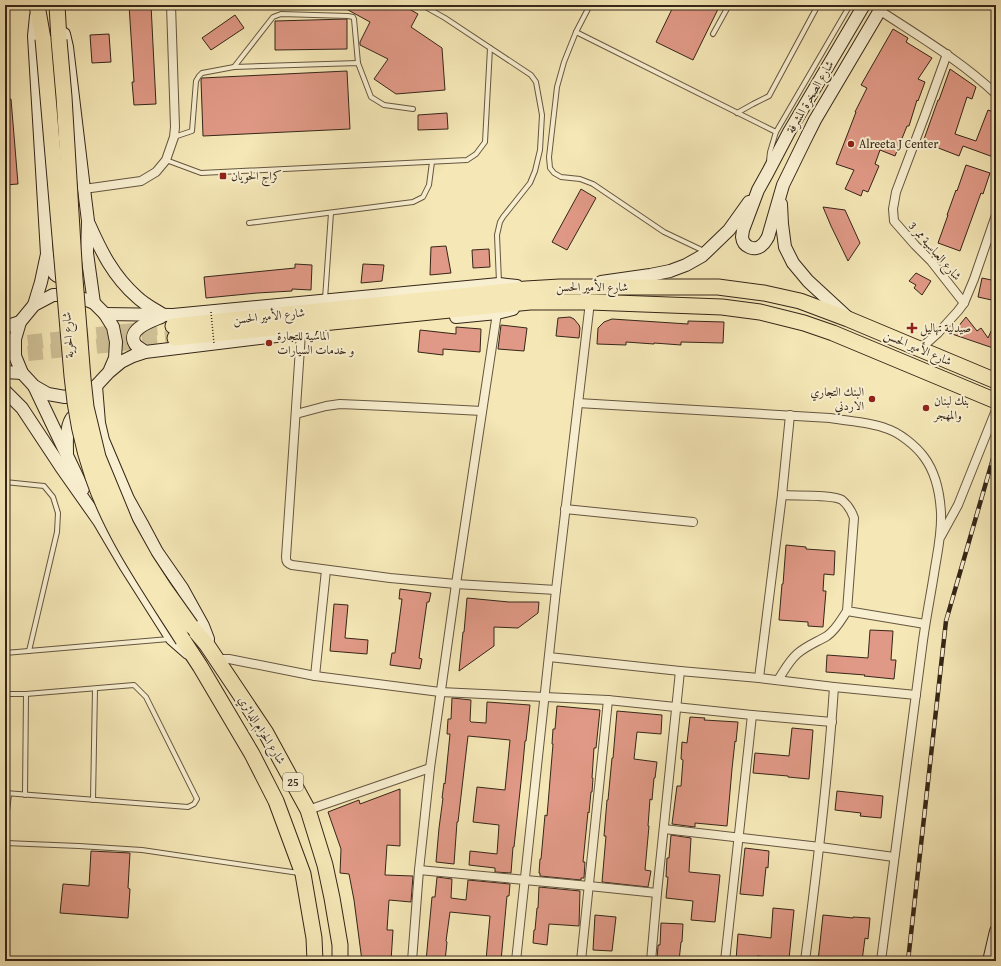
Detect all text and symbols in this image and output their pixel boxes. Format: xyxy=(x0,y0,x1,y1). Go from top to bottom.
street label: شارع الصخرة المشرفة xyxy=(782,57,840,138)
place label: Alreeta J Center xyxy=(859,135,938,152)
marker: Alreeta J Center xyxy=(846,139,856,149)
place label: كراج الحويان xyxy=(231,167,282,187)
marker: كراج الحويان xyxy=(218,171,228,181)
street label: شارع العباسية ممر 3 xyxy=(903,217,966,286)
street label: شارع الأمير الحسن xyxy=(556,278,628,298)
street label: شارع الأمير الحسن xyxy=(232,303,306,331)
street label: شارع الحرية xyxy=(57,311,81,359)
place label: صيدلية تهاليل xyxy=(920,319,971,337)
marker: صيدلية تهاليل xyxy=(907,323,917,333)
street label: شارع الأمير الحسن xyxy=(881,326,955,372)
place label: الماسية للتجارة و خدمات السيارات xyxy=(277,327,354,358)
marker: الماسية للتجارة و خدمات السيارات xyxy=(264,338,274,348)
place label: البنك التجاري الاردني xyxy=(810,383,864,416)
place label: بنك لبنان والمهجر xyxy=(932,392,969,423)
marker: البنك التجاري الاردني xyxy=(867,394,877,404)
marker: بنك لبنان والمهجر xyxy=(921,403,931,413)
street label: شارع الحزام الدائري xyxy=(232,692,290,769)
road number: 25 xyxy=(283,773,303,791)

